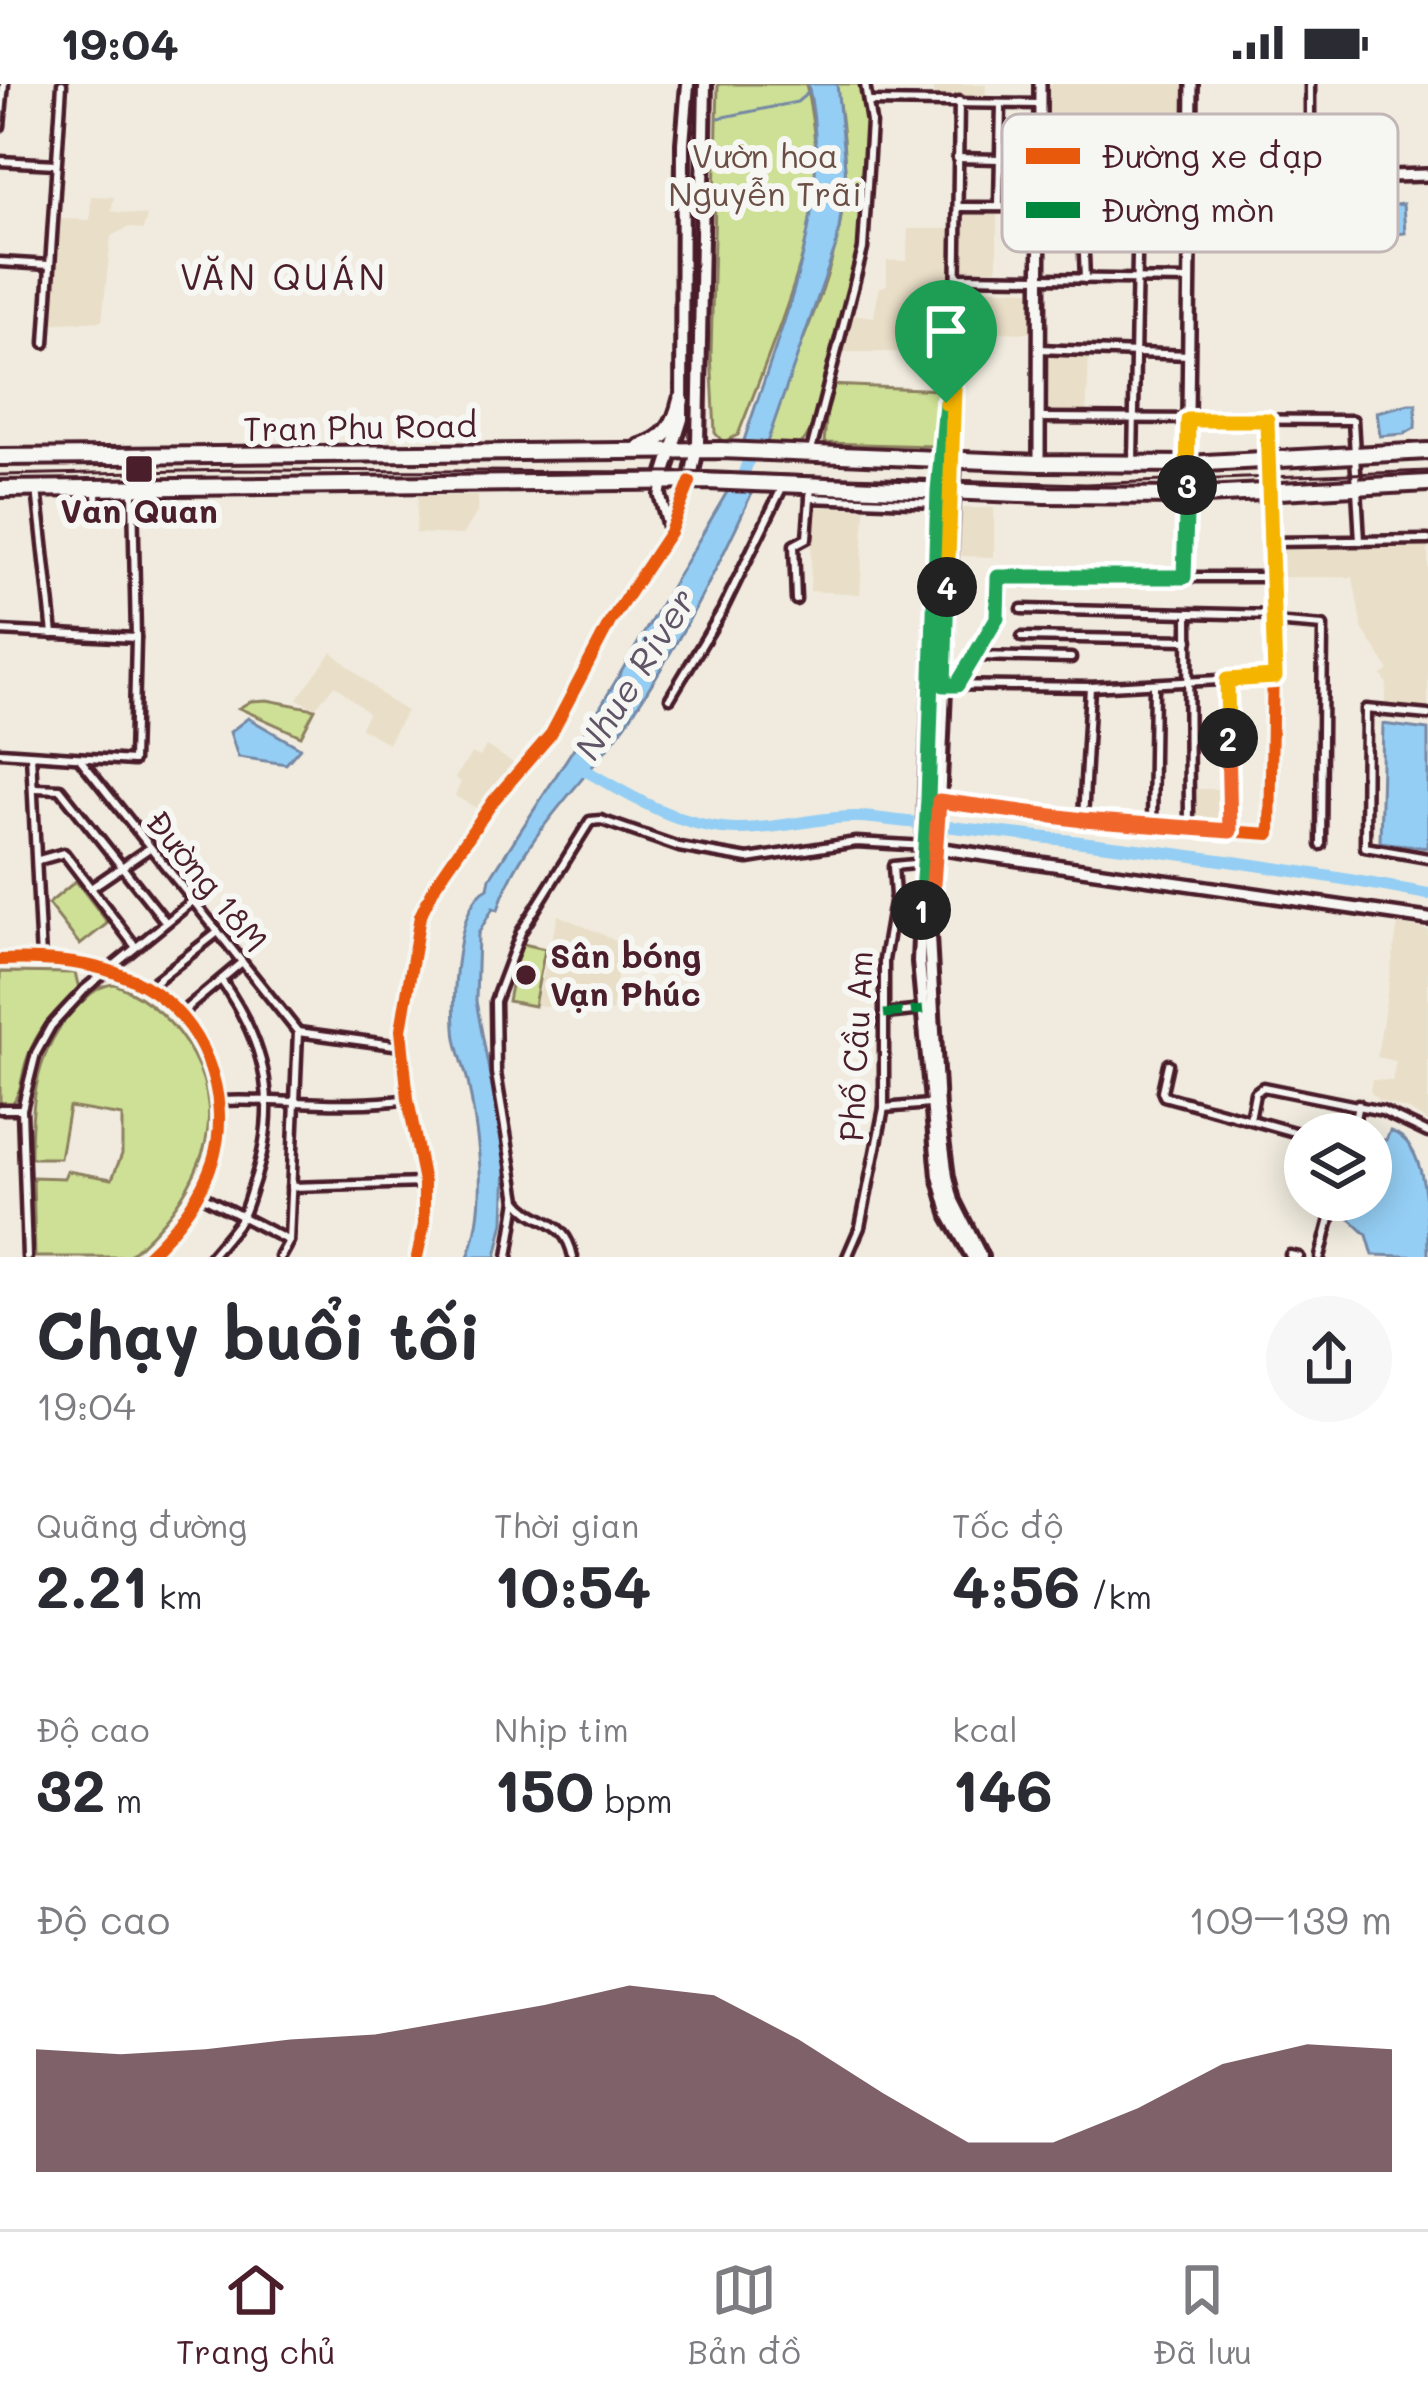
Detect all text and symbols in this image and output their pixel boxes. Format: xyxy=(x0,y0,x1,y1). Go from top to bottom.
text: 19:04 xyxy=(60,13,179,71)
legend xyxy=(1002,114,1398,252)
park label: Vườn hoa Nguyễn Trãi xyxy=(668,133,862,215)
text: Đường xe đạp xyxy=(1101,133,1323,176)
text: Đường mòn xyxy=(1101,187,1275,230)
district label: VĂN QUÁN xyxy=(180,252,388,299)
pin xyxy=(895,280,997,403)
icon: arrive xyxy=(913,298,979,364)
street label: Tran Phu Road xyxy=(243,402,477,449)
marker: Van Quan xyxy=(123,453,155,485)
pin: 3 xyxy=(1157,455,1217,515)
text: 3 xyxy=(1177,463,1197,506)
place label: Van Quan xyxy=(60,488,218,531)
pin: 4 xyxy=(917,557,977,617)
text: 4 xyxy=(937,565,957,608)
water label: Nhue River xyxy=(562,579,705,768)
pin: 2 xyxy=(1198,708,1258,768)
text: 2 xyxy=(1219,716,1237,759)
street label: Đường 18M xyxy=(138,800,278,960)
pin: 1 xyxy=(891,880,951,940)
text: 1 xyxy=(914,888,928,931)
place label: Sân bóng Vạn Phúc xyxy=(550,933,701,1014)
street label: Phố Cầu Am xyxy=(828,950,881,1142)
marker: Sân bóng Vạn Phúc xyxy=(513,962,539,988)
map controls xyxy=(1284,1113,1392,1221)
button: layers xyxy=(1284,1113,1392,1221)
text: Chạy buổi tối xyxy=(36,1291,481,1377)
button: share xyxy=(1266,1296,1392,1422)
text: 19:04 xyxy=(36,1379,136,1430)
text: Quãng đường xyxy=(36,1503,247,1546)
text: Thời gian xyxy=(494,1503,639,1546)
text: Tốc độ xyxy=(952,1503,1063,1546)
text: 2.21 xyxy=(36,1546,148,1624)
text: 10:54 xyxy=(494,1546,651,1624)
text: 4:56 xyxy=(952,1546,1080,1624)
text: km xyxy=(148,1574,203,1617)
text: /km xyxy=(1080,1574,1152,1617)
text: Độ cao xyxy=(36,1707,149,1750)
text: Nhịp tim xyxy=(494,1707,629,1750)
text: kcal xyxy=(952,1707,1018,1750)
text: 32 xyxy=(36,1750,106,1828)
text: 150 xyxy=(494,1750,594,1828)
text: 146 xyxy=(952,1750,1053,1828)
text: m xyxy=(106,1778,142,1821)
text: bpm xyxy=(594,1778,672,1821)
text: Độ cao xyxy=(36,1893,170,1944)
text: 109–139 m xyxy=(1189,1893,1392,1944)
tab: Trang chủ xyxy=(176,2257,336,2372)
tab: Bản đồ xyxy=(687,2257,801,2372)
tab: Đã lưu xyxy=(1153,2257,1252,2372)

